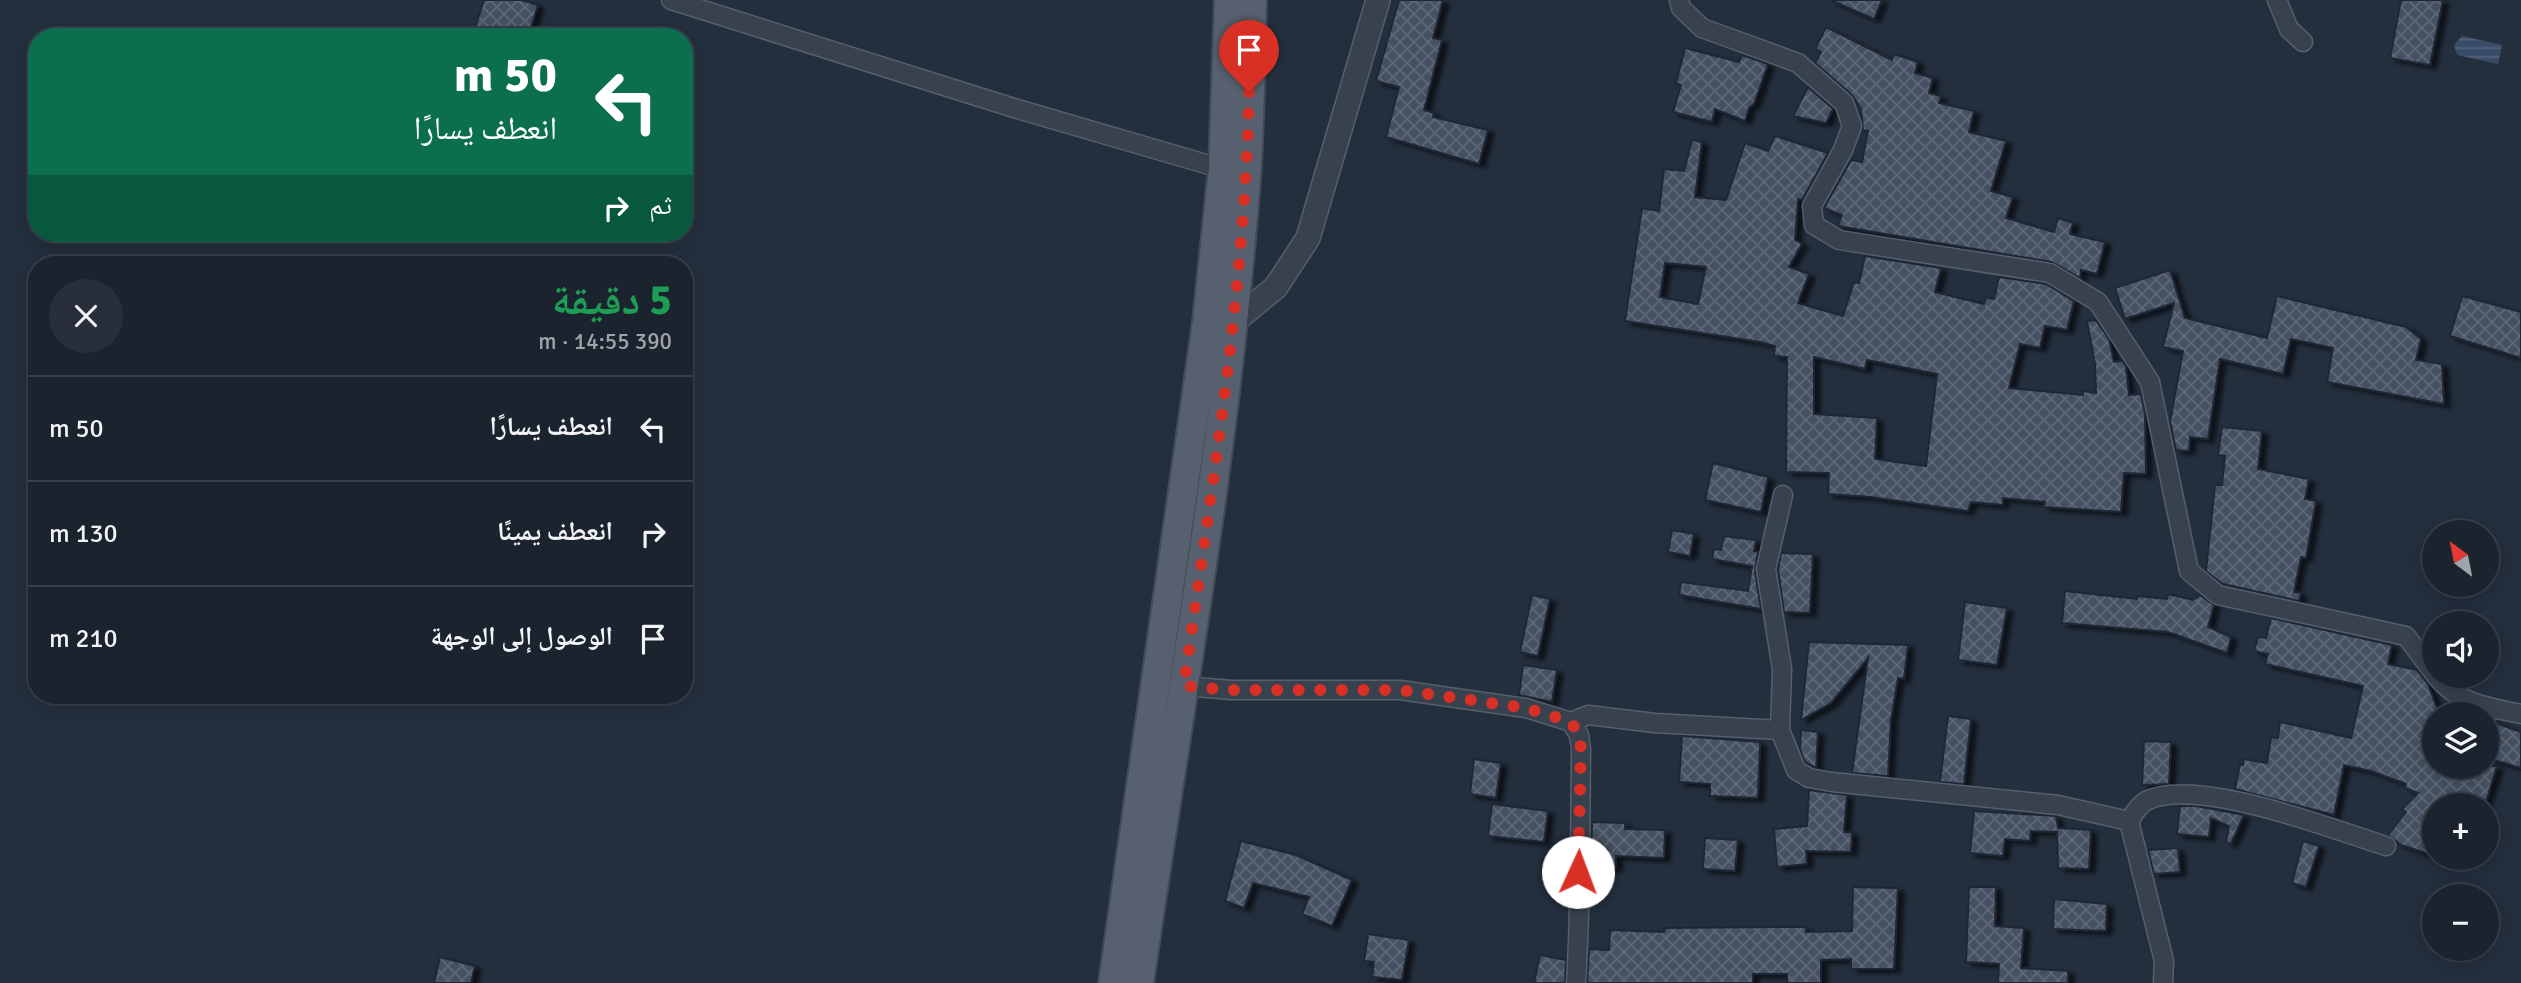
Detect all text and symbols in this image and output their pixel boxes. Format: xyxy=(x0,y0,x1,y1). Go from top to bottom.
pin xyxy=(1219,20,1279,92)
icon: arrive xyxy=(1230,31,1268,69)
text: 50 m xyxy=(454,45,557,105)
icon: left xyxy=(581,56,672,147)
text: انعطف يسارًا xyxy=(414,109,557,148)
icon: right xyxy=(597,189,635,227)
text: ثم xyxy=(649,190,672,222)
text: 5 دقيقة xyxy=(552,275,672,326)
button: close xyxy=(49,279,123,353)
text: 390 m · 14:55 xyxy=(538,327,672,356)
icon: left xyxy=(634,410,672,448)
text: انعطف يسارًا xyxy=(489,411,613,443)
text: 50 m xyxy=(49,413,104,445)
icon: right xyxy=(634,515,672,553)
text: انعطف يمينًا xyxy=(497,516,613,548)
text: 130 m xyxy=(49,518,118,550)
north arrow xyxy=(2422,520,2499,597)
map controls xyxy=(2422,520,2499,961)
button: sound xyxy=(2422,611,2499,688)
icon: arrive xyxy=(634,620,672,658)
text: الوصول إلى الوجهة xyxy=(431,621,613,653)
text: 210 m xyxy=(49,623,118,655)
button: layers xyxy=(2422,702,2499,779)
button: + xyxy=(2422,793,2499,870)
position arrow xyxy=(1541,835,1615,909)
button: − xyxy=(2422,884,2499,961)

